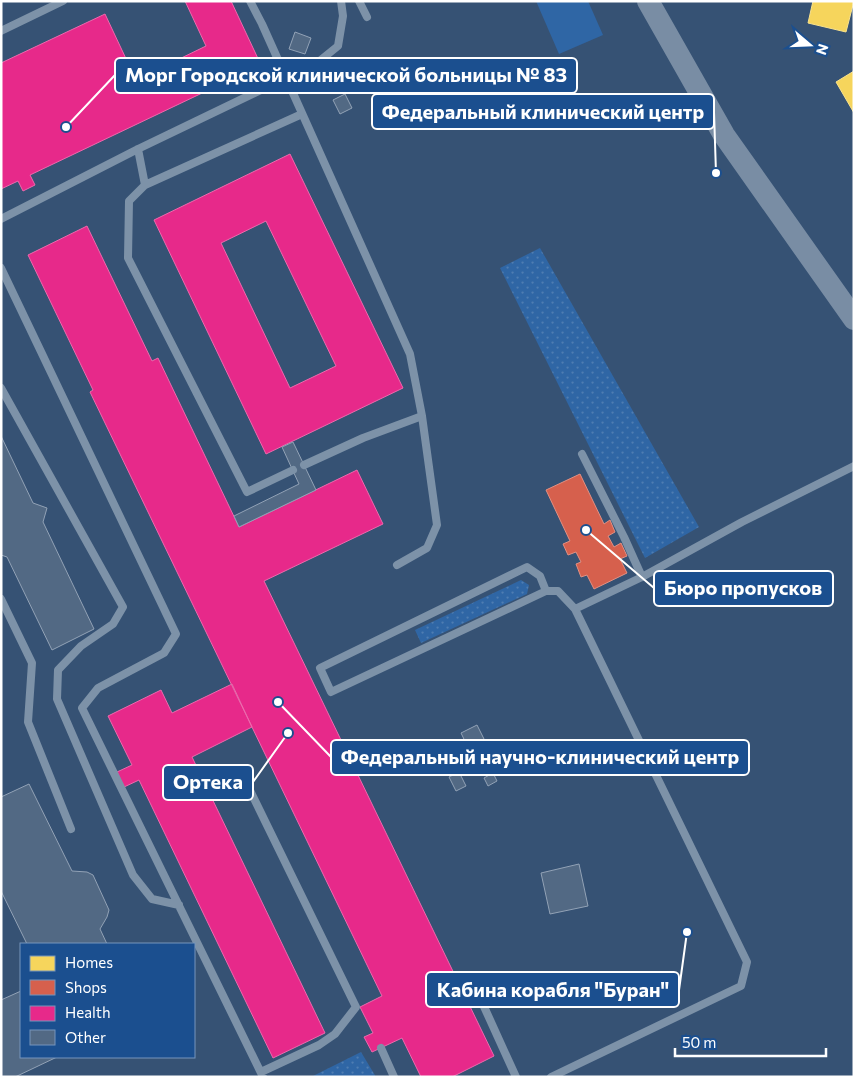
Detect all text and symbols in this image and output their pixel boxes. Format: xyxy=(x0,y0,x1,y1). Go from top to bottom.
north arrow xyxy=(785,20,835,70)
text: N xyxy=(813,42,833,57)
callout: Морг Городской клинической больницы № 83 xyxy=(115,58,577,93)
text: Морг Городской клинической больницы № 83 xyxy=(125,62,567,86)
callout: Федеральный клинический центр xyxy=(372,94,714,129)
text: Федеральный клинический центр xyxy=(382,99,704,123)
callout: Бюро пропусков xyxy=(654,571,833,606)
text: Бюро пропусков xyxy=(664,575,822,599)
callout: Федеральный научно-клинический центр xyxy=(331,740,749,775)
text: Федеральный научно-клинический центр xyxy=(341,744,739,768)
callout: Ортека xyxy=(163,765,253,800)
text: Ортека xyxy=(173,769,243,793)
legend xyxy=(20,943,195,1058)
text: Homes xyxy=(65,953,113,971)
callout: Кабина корабля "Буран" xyxy=(426,972,679,1007)
text: Кабина корабля "Буран" xyxy=(437,977,669,1001)
text: Shops xyxy=(65,978,107,996)
text: Health xyxy=(65,1003,111,1021)
scale bar xyxy=(675,1026,826,1058)
text: Other xyxy=(65,1028,106,1046)
text: 50 m xyxy=(682,1033,716,1051)

